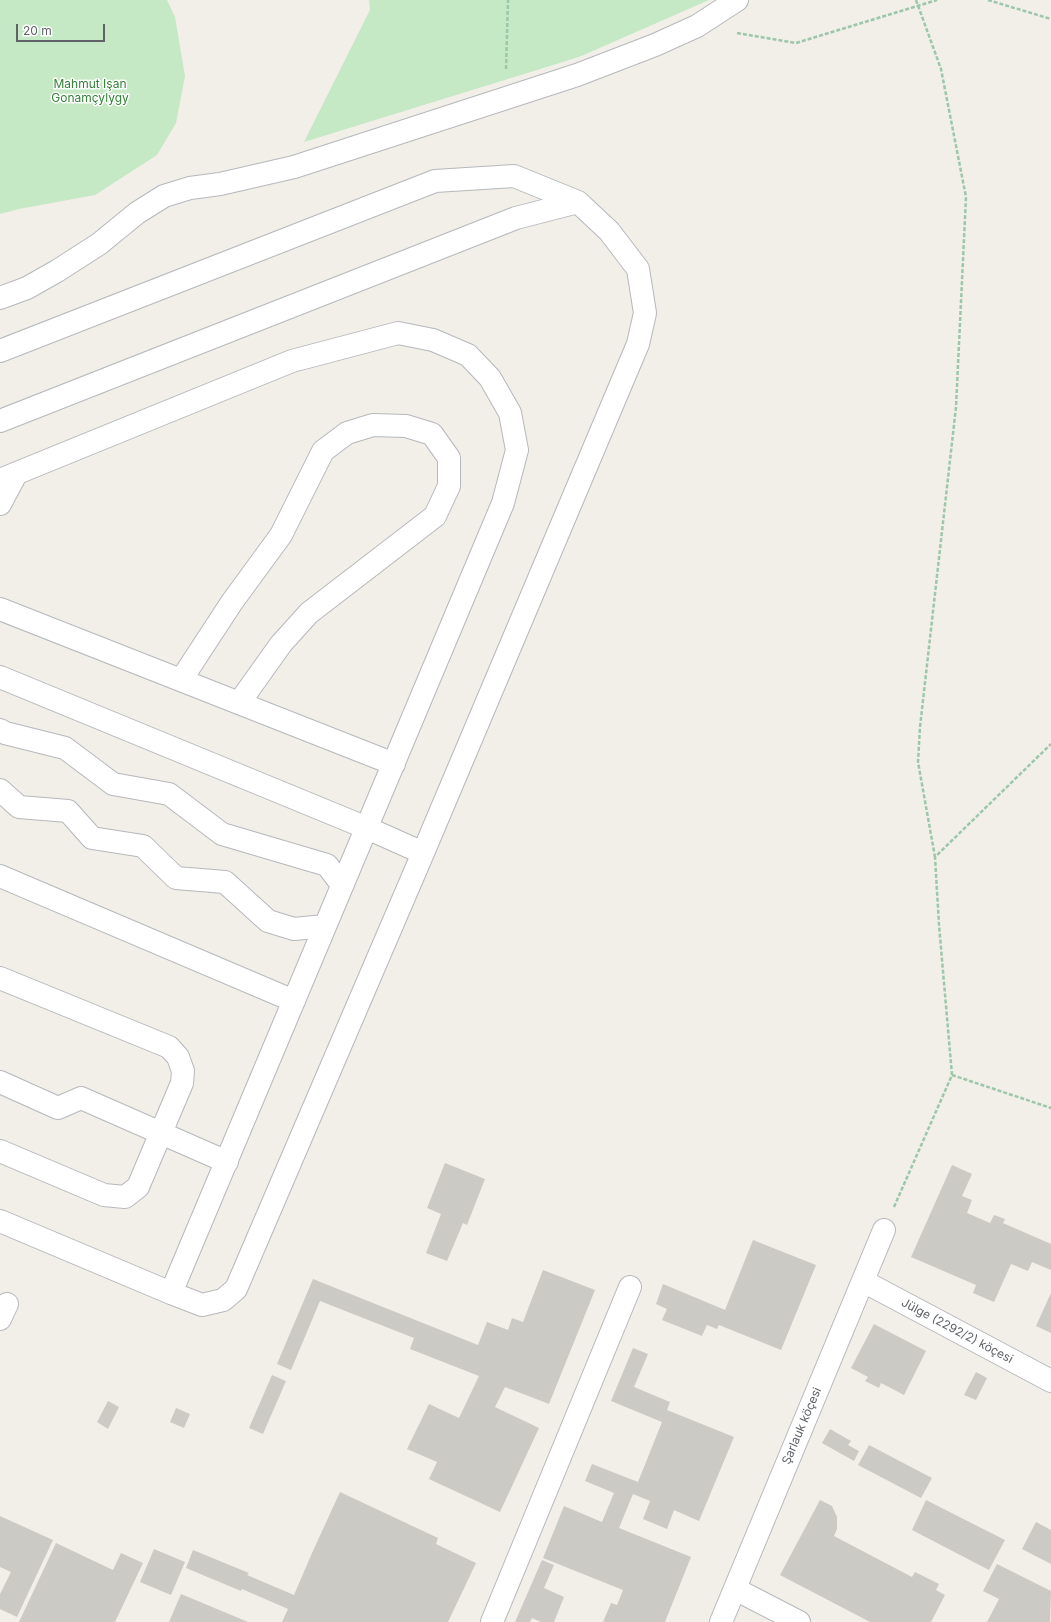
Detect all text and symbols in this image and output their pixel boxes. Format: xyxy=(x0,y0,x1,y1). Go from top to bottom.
scale bar xyxy=(18,16,107,42)
text: 20 m xyxy=(23,23,52,38)
park label: Mahmut Işan Gonamçylygy xyxy=(51,77,129,105)
street label: Jülge (2292/2) köçesi xyxy=(899,1295,1015,1367)
street label: Şarlauk köçesi xyxy=(779,1385,825,1467)

